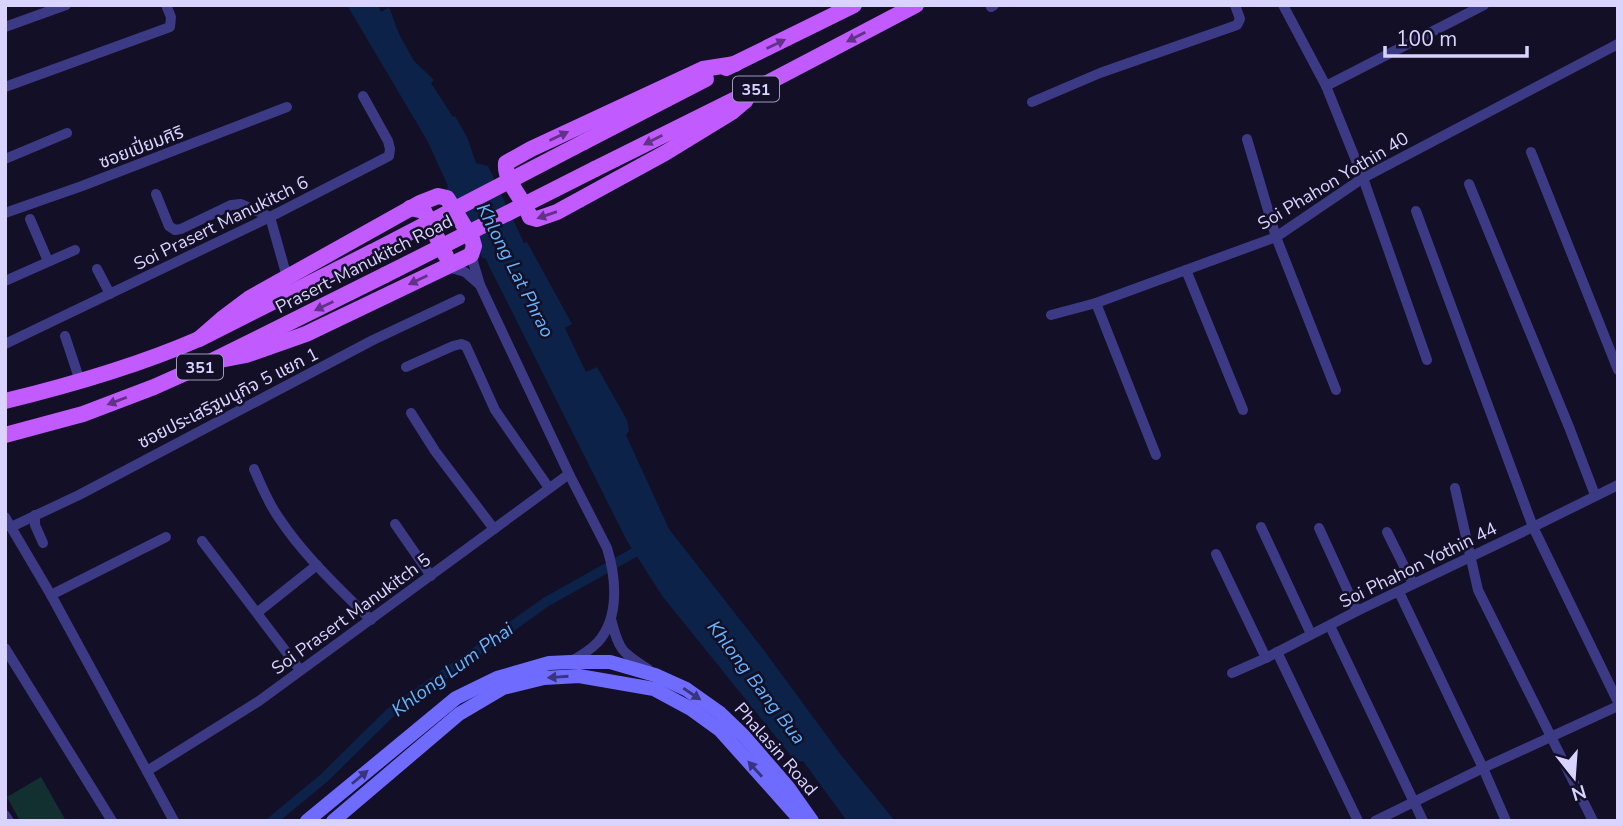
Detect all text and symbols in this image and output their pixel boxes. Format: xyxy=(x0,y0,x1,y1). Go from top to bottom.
scale bar xyxy=(1385,14,1527,58)
text: 100 m xyxy=(1396,25,1457,53)
one-way arrow xyxy=(846,31,866,43)
one-way arrow xyxy=(766,38,786,49)
road number: 351 xyxy=(733,76,779,102)
street label: ซอยเปี่ยมศิริ xyxy=(95,119,187,174)
street label: Soi Phahon Yothin 40 xyxy=(1253,126,1413,236)
one-way arrow xyxy=(549,130,569,142)
one-way arrow xyxy=(643,135,663,146)
street label: Soi Prasert Manukitch 6 xyxy=(130,170,312,276)
water label: Khlong Lat Phrao xyxy=(470,199,560,342)
street label: Prasert-Manukitch Road xyxy=(271,209,457,319)
one-way arrow xyxy=(537,210,558,221)
one-way arrow xyxy=(407,275,428,286)
one-way arrow xyxy=(314,300,334,311)
street label: ซอยประเสริฐมนูกิจ 5 แยก 1 xyxy=(133,342,323,454)
road number: 351 xyxy=(177,354,223,380)
one-way arrow xyxy=(107,396,128,407)
street label: Soi Phahon Yothin 44 xyxy=(1335,516,1501,614)
street label: Soi Prasert Manukitch 5 xyxy=(266,548,436,680)
water label: Khlong Bang Bua xyxy=(701,615,811,750)
water label: Khlong Lum Phai xyxy=(386,616,519,723)
one-way arrow xyxy=(547,672,569,683)
one-way arrow xyxy=(683,687,702,700)
street label: Phalasin Road xyxy=(729,698,823,800)
north arrow xyxy=(1539,742,1609,812)
one-way arrow xyxy=(747,760,763,778)
one-way arrow xyxy=(351,769,369,785)
text: N xyxy=(1568,778,1589,807)

